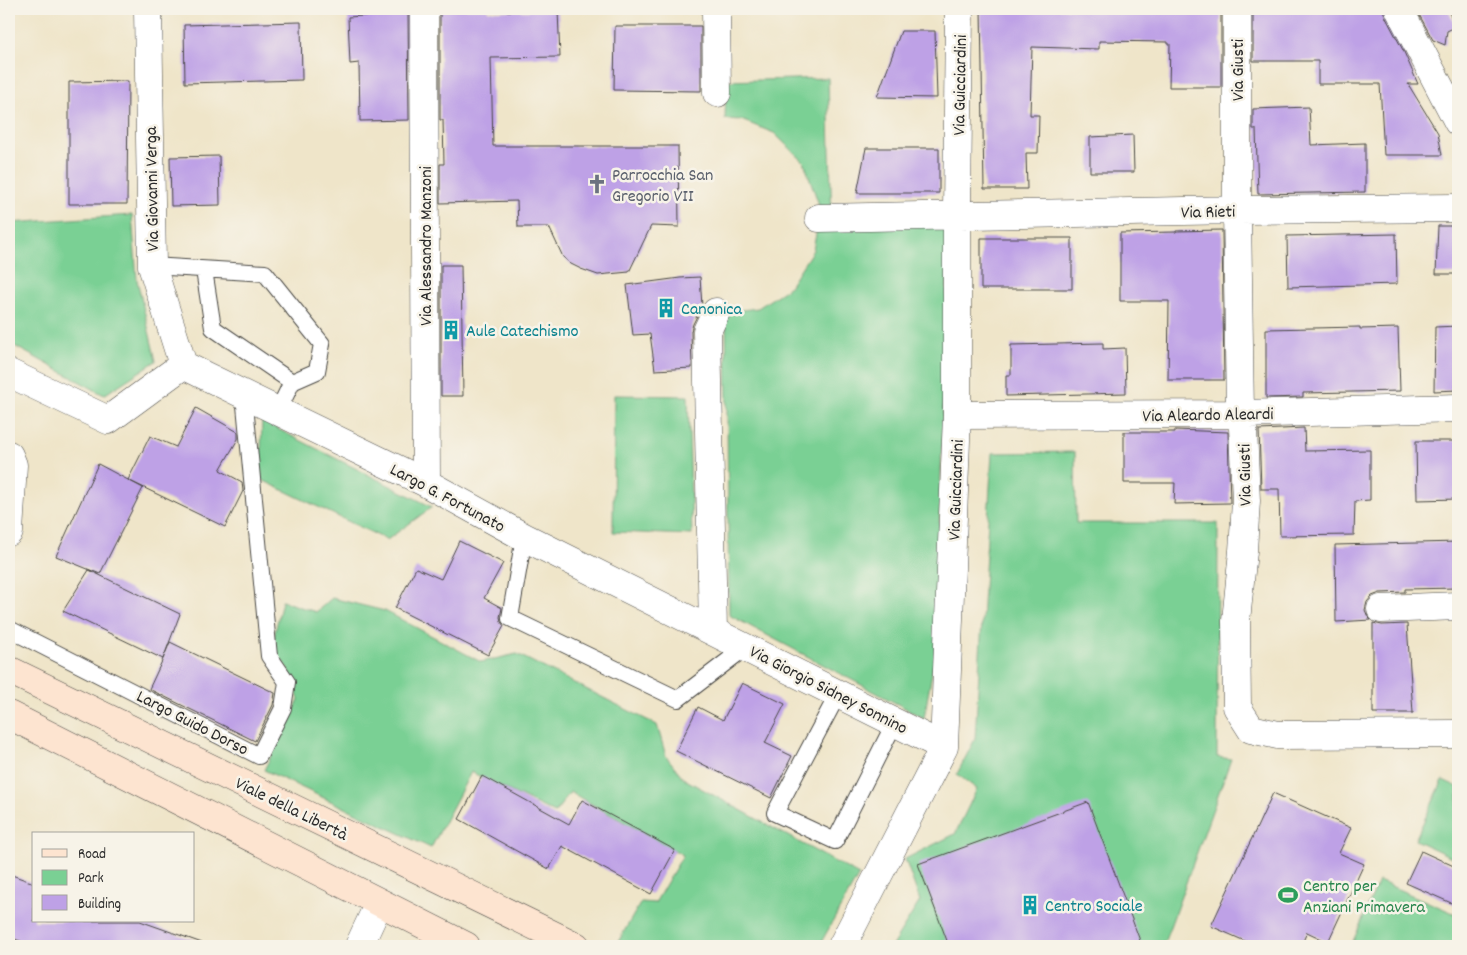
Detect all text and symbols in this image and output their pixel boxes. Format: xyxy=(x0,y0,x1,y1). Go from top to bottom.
street label: Via Guicciardini xyxy=(948,34,975,136)
street label: Via Giusti xyxy=(1227,39,1252,101)
street label: Via Giovanni Verga xyxy=(140,126,167,251)
place label: Parrocchia San Gregorio VII xyxy=(612,164,713,210)
street label: Via Alessandro Manzoni xyxy=(415,166,440,326)
church icon: Parrocchia San Gregorio VII xyxy=(586,173,608,195)
street label: Via Rieti xyxy=(1181,201,1235,226)
building icon: Canonica xyxy=(655,297,677,319)
place label: Canonica xyxy=(681,298,743,323)
building icon: Aule Catechismo xyxy=(440,319,462,341)
place label: Aule Catechismo xyxy=(466,320,579,345)
street label: Via Aleardo Aleardi xyxy=(1142,403,1274,430)
street label: Via Guicciardini xyxy=(943,439,972,541)
street label: Via Giusti xyxy=(1233,444,1260,506)
street label: Largo G. Fortunato xyxy=(385,458,509,540)
street label: Via Giorgio Sidney Sonnino xyxy=(744,640,911,742)
street label: Largo Guido Dorso xyxy=(131,685,252,763)
street label: Viale della Libertà xyxy=(230,772,352,848)
legend xyxy=(32,832,195,922)
text: Road xyxy=(78,844,106,866)
text: Park xyxy=(78,868,104,890)
place label: Centro per Anziani Primavera xyxy=(1303,875,1426,921)
sports icon: Centro per Anziani Primavera xyxy=(1277,884,1299,906)
text: Building xyxy=(78,894,121,916)
building icon: Centro Sociale xyxy=(1019,894,1041,916)
place label: Centro Sociale xyxy=(1045,895,1143,920)

